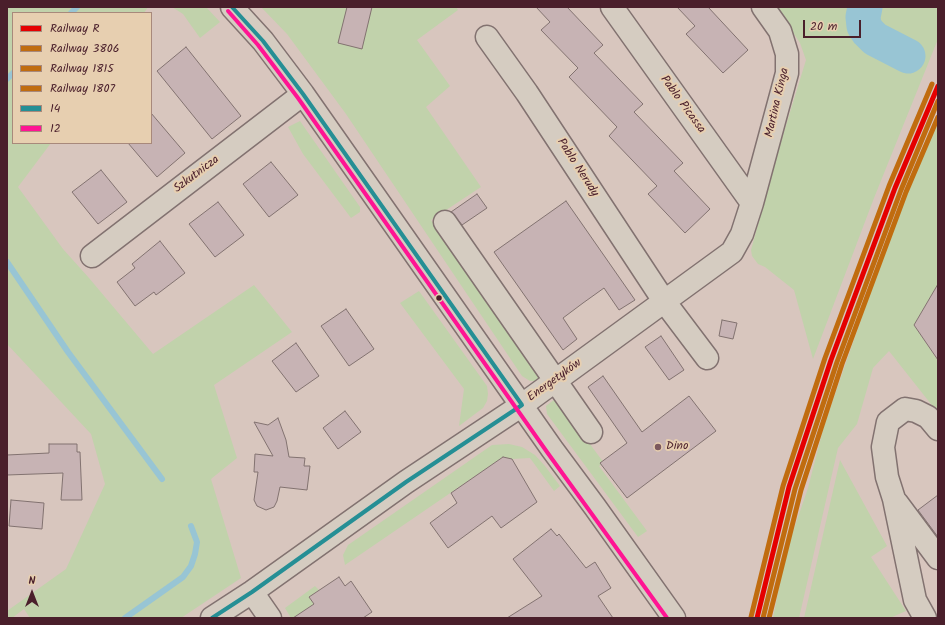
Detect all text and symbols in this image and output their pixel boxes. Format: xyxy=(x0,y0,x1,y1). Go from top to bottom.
legend xyxy=(12,12,152,144)
scale bar xyxy=(805,12,863,38)
text: 20 m xyxy=(810,17,837,36)
text: Railway R xyxy=(50,19,100,38)
text: Railway 3806 xyxy=(50,39,119,58)
text: Railway 1815 xyxy=(50,59,114,78)
street label: Martina Kinga xyxy=(763,67,793,139)
street label: Pablo Picassa xyxy=(656,73,708,137)
text: Railway 1807 xyxy=(50,79,115,98)
text: 14 xyxy=(50,99,60,118)
text: 12 xyxy=(50,119,61,138)
street label: Pablo Nerudy xyxy=(553,136,601,200)
street label: Szkutnicza xyxy=(171,153,223,197)
unlabelled marker xyxy=(434,293,444,303)
street label: Energetyków xyxy=(525,357,585,405)
place label: Dino xyxy=(666,440,688,454)
marker: Dino xyxy=(653,442,663,452)
text: N xyxy=(29,572,35,590)
north arrow xyxy=(12,573,52,613)

